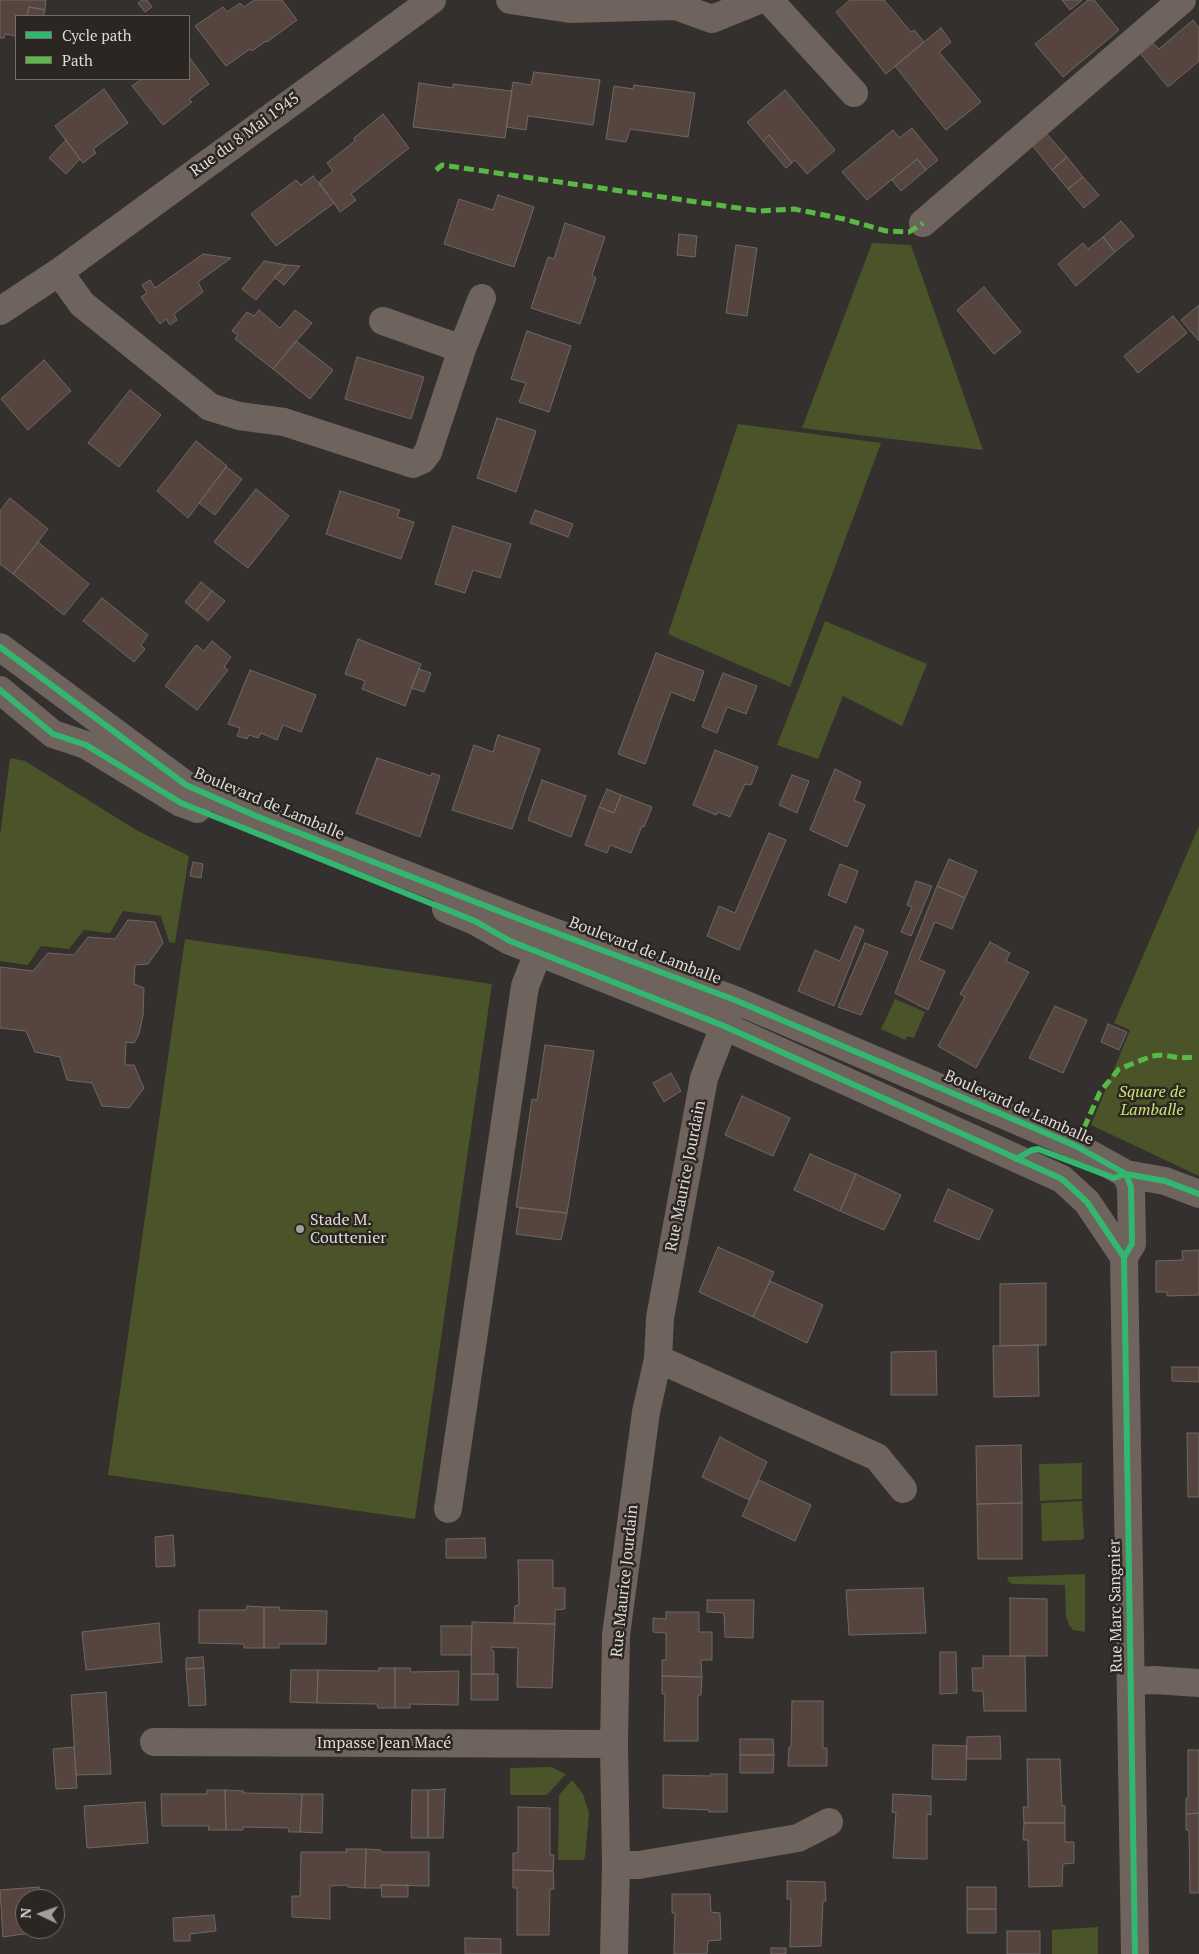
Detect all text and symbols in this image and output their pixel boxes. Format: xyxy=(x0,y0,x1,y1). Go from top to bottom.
legend xyxy=(15,15,190,80)
text: Cycle path xyxy=(62,25,132,45)
text: Path xyxy=(62,50,93,70)
street label: Rue du 8 Mai 1945 xyxy=(187,89,303,181)
street label: Boulevard de Lamballe xyxy=(191,764,347,844)
street label: Boulevard de Lamballe xyxy=(566,913,724,989)
street label: Boulevard de Lamballe xyxy=(941,1066,1097,1150)
park label: Square de Lamballe xyxy=(1118,1082,1186,1120)
street label: Rue Maurice Jourdain xyxy=(662,1099,710,1253)
place label: Stade M. Couttenier xyxy=(310,1210,386,1248)
marker: Stade M. Couttenier xyxy=(294,1223,306,1235)
street label: Rue Maurice Jourdain xyxy=(607,1504,643,1658)
street label: Rue Marc Sangnier xyxy=(1105,1539,1127,1673)
street label: Impasse Jean Macé xyxy=(317,1733,451,1753)
north arrow xyxy=(15,1889,65,1939)
text: N xyxy=(16,1907,35,1919)

